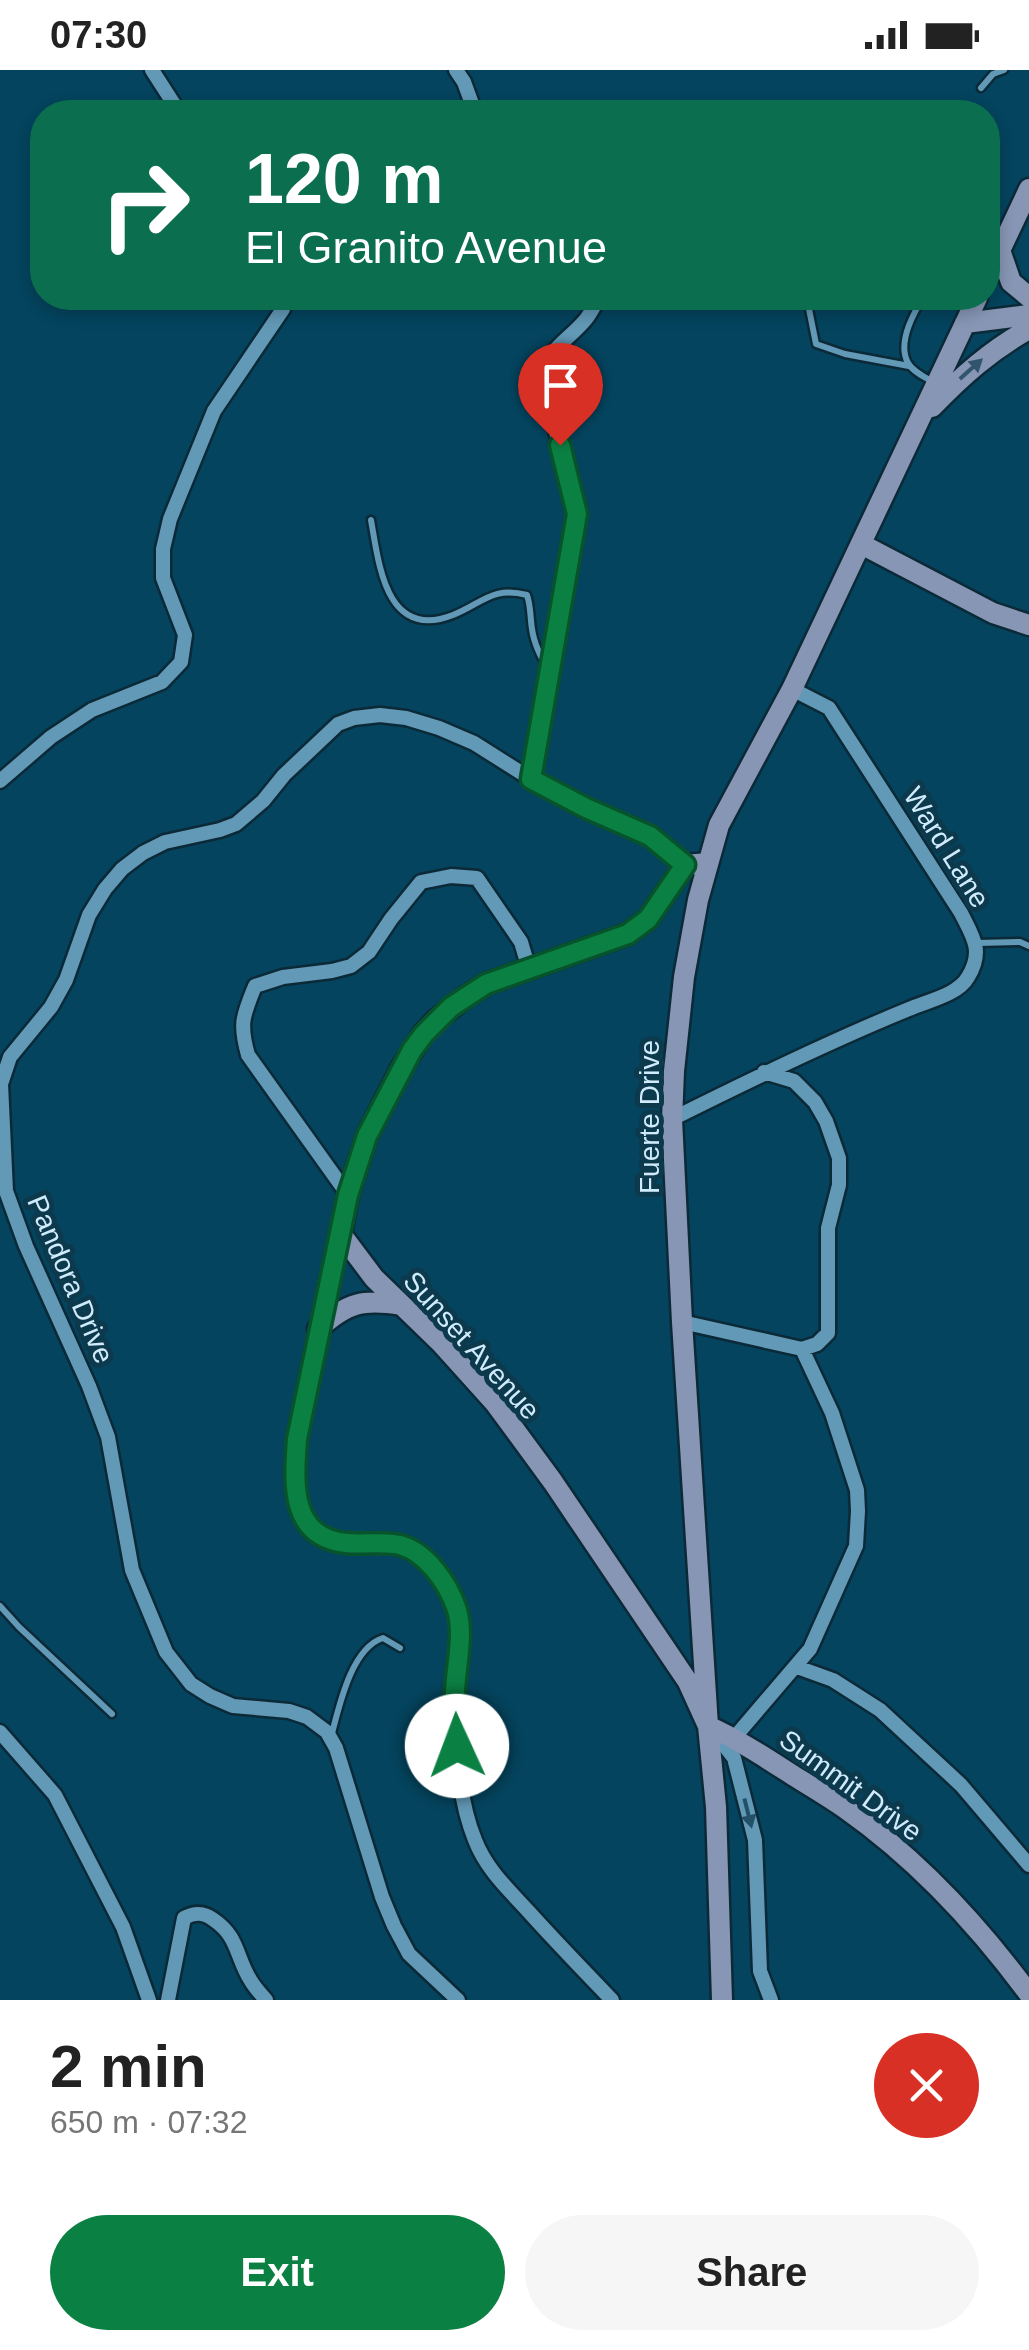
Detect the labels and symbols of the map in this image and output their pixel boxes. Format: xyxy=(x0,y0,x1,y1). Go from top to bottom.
pin xyxy=(518,343,603,446)
one-way arrow xyxy=(958,359,983,381)
street label: Ward Lane xyxy=(897,781,996,913)
street label: Fuerte Drive xyxy=(634,1040,665,1194)
street label: Pandora Drive xyxy=(21,1191,120,1368)
street label: Sunset Avenue xyxy=(397,1265,546,1426)
position arrow xyxy=(405,1694,509,1798)
street label: Summit Drive xyxy=(774,1723,928,1847)
one-way arrow xyxy=(740,1798,756,1829)

